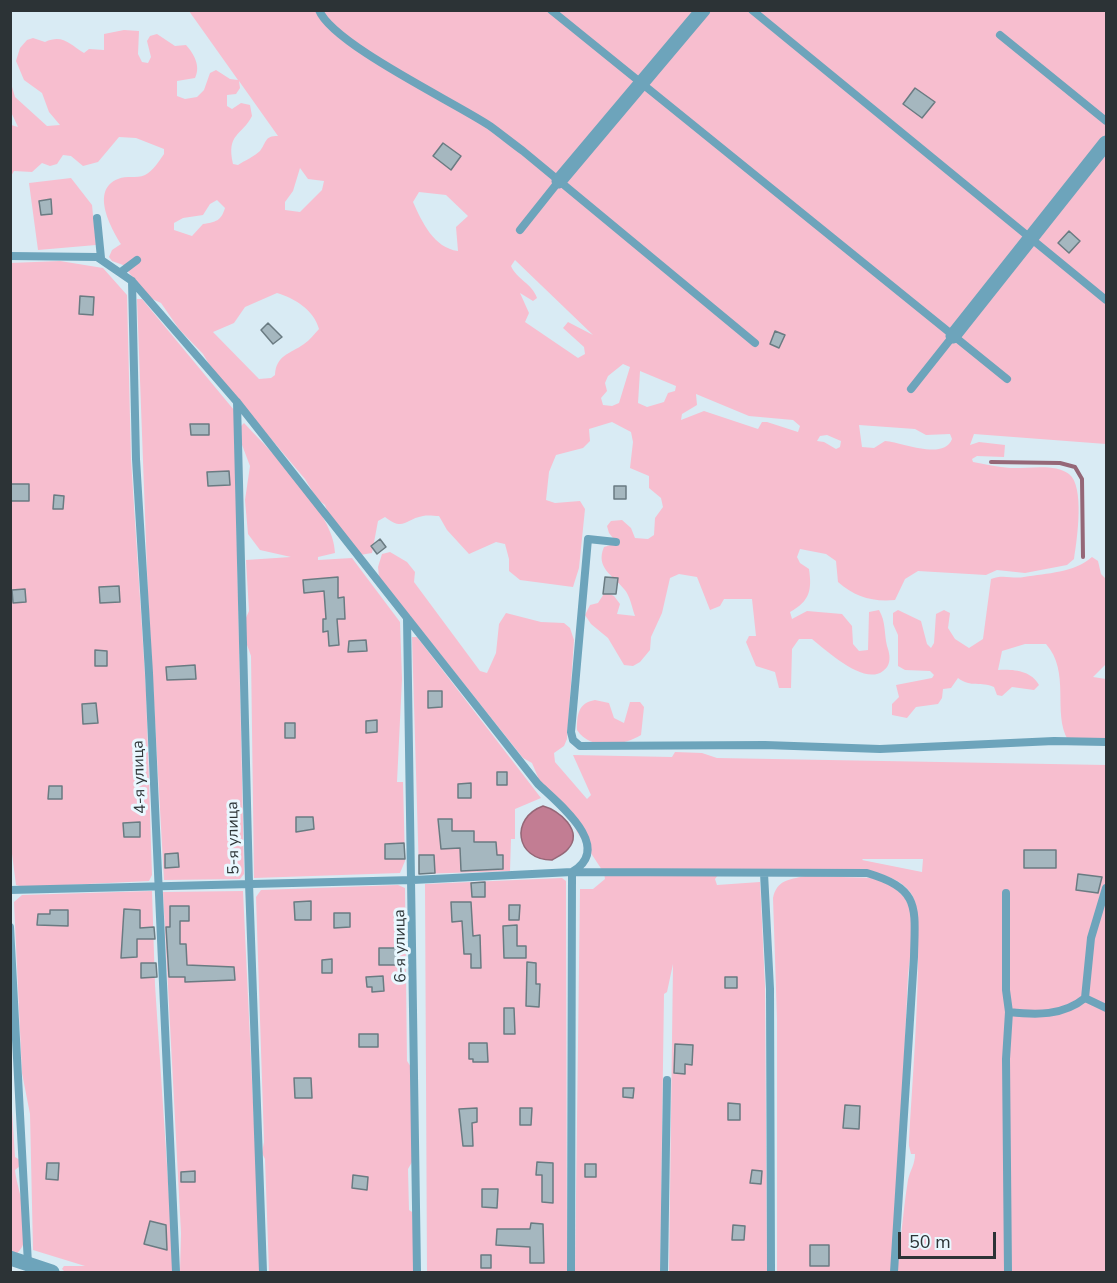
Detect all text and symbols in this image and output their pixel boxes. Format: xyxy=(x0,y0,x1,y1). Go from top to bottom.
street label: 4-я улица xyxy=(129,740,151,814)
street label: 5-я улица xyxy=(224,801,244,875)
street label: 6-я улица xyxy=(391,909,411,983)
scale bar xyxy=(901,1220,998,1258)
text: 50 m xyxy=(909,1230,951,1254)

